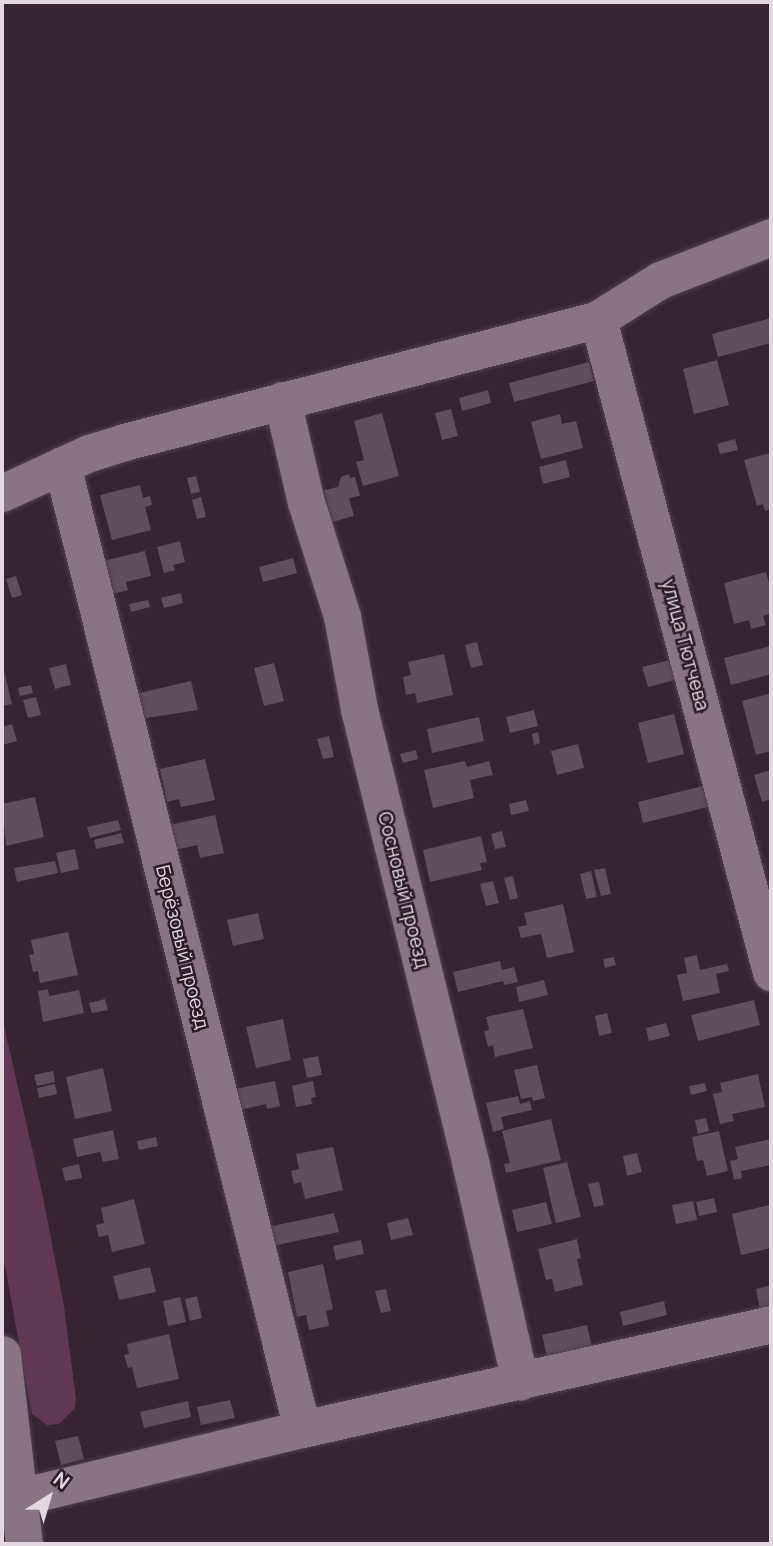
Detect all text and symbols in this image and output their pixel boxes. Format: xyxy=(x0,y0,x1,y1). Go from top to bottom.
street label: улица Тютчева xyxy=(656,577,714,713)
street label: Сосновый проезд xyxy=(373,809,433,971)
street label: Берёзовый проезд xyxy=(151,863,213,1031)
north arrow xyxy=(14,1462,84,1532)
text: N xyxy=(48,1466,75,1495)

